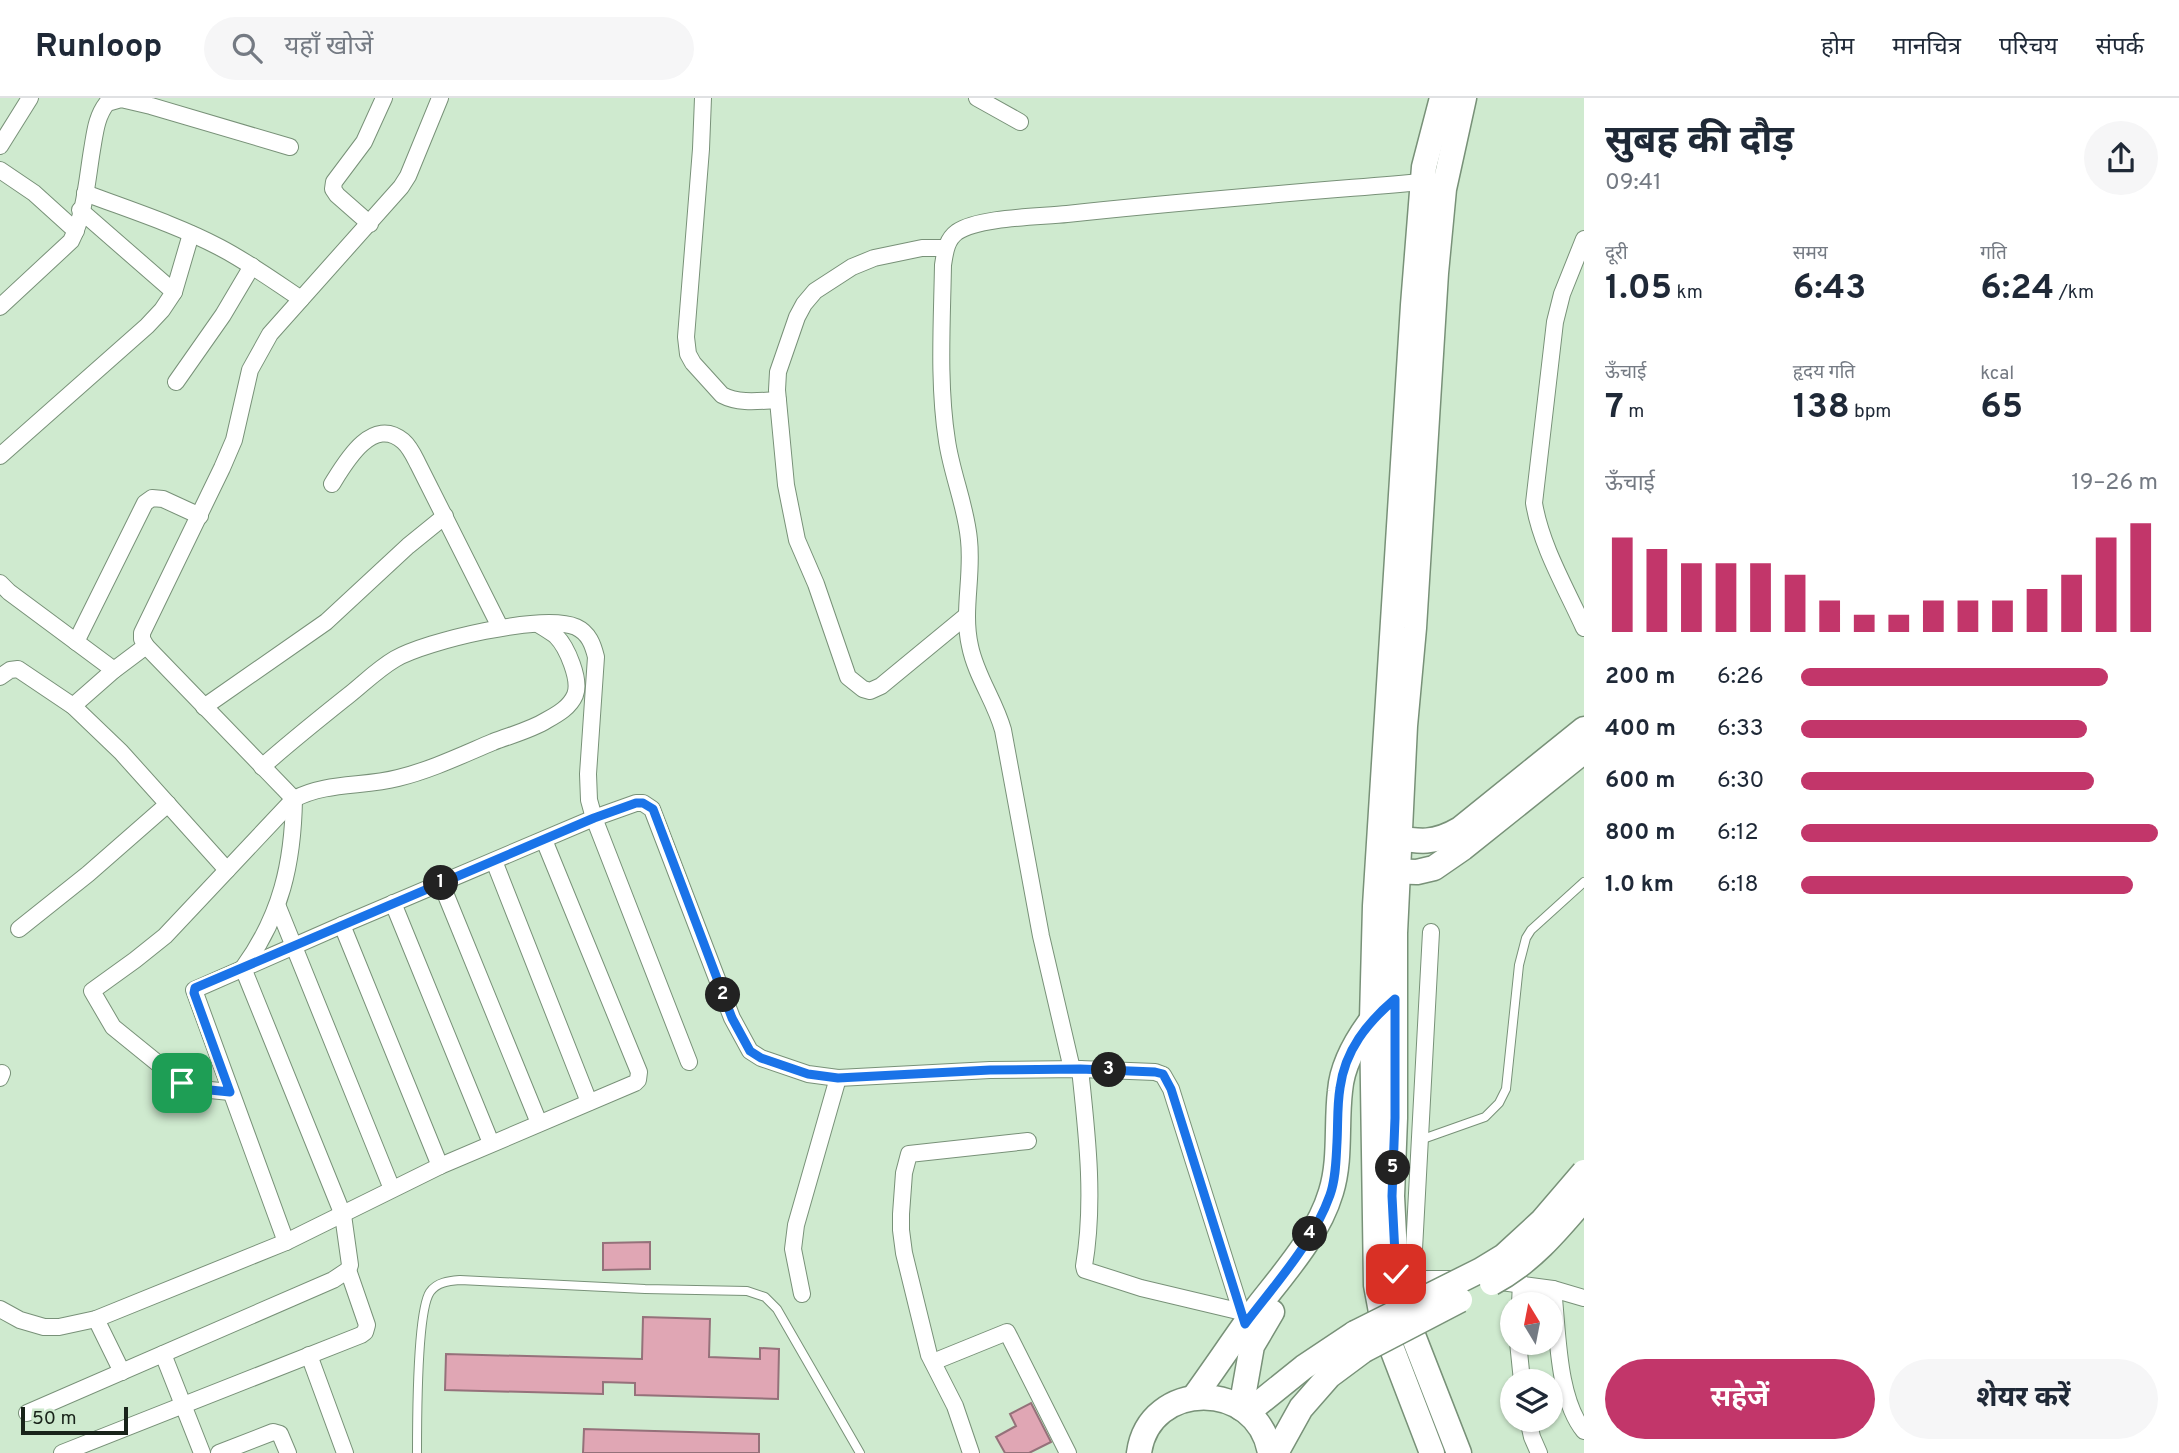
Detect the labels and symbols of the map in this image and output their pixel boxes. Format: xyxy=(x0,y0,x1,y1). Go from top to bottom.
pin: 1 xyxy=(424,866,458,900)
pin: 2 xyxy=(706,978,740,1012)
pin: 3 xyxy=(1092,1052,1126,1088)
pin xyxy=(152,1053,212,1113)
pin: 5 xyxy=(1376,1150,1410,1186)
pin: 4 xyxy=(1292,1216,1328,1252)
pin xyxy=(1366,1244,1426,1304)
north arrow xyxy=(1500,1292,1563,1354)
scale bar xyxy=(21,1404,128,1436)

